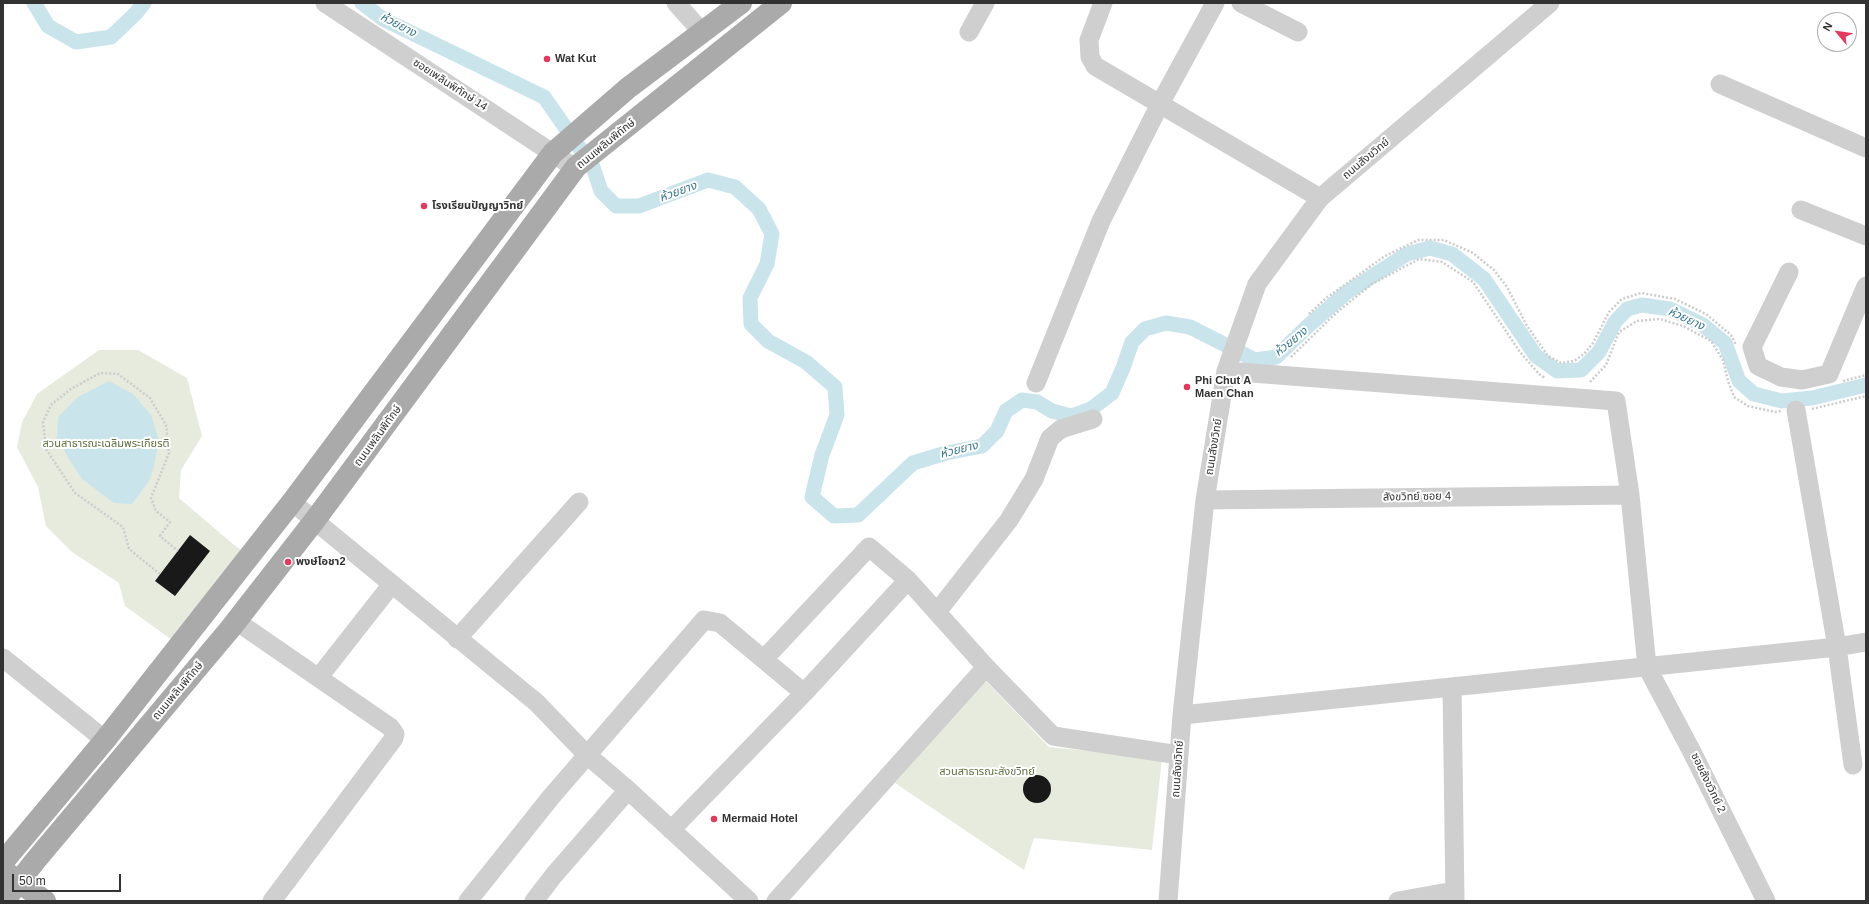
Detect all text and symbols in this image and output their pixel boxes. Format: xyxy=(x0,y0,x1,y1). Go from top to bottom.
water label: ห้วยยาง xyxy=(378,10,418,40)
north arrow xyxy=(1817,12,1857,52)
text: N xyxy=(1820,20,1835,33)
place label: Wat Kut xyxy=(555,52,596,66)
marker: Wat Kut xyxy=(542,54,552,64)
street label: ซอยเพลินพิทักษ์ 14 xyxy=(410,56,490,114)
street label: ถนนเพลินพิทักษ์ xyxy=(574,116,638,172)
street label: ถนนสังขวิทย์ xyxy=(1340,136,1392,182)
water label: ห้วยยาง xyxy=(657,179,699,205)
place label: โรงเรียนปัญญาวิทย์ xyxy=(432,199,523,213)
marker: โรงเรียนปัญญาวิทย์ xyxy=(419,201,429,211)
water label: ห้วยยาง xyxy=(1666,304,1706,334)
water label: ห้วยยาง xyxy=(1272,324,1310,360)
place label: Phi Chut A Maen Chan xyxy=(1195,374,1254,400)
marker: Phi Chut A Maen Chan xyxy=(1182,382,1192,392)
street label: ถนนเพลินพิทักษ์ xyxy=(352,403,404,469)
street label: ถนนสังขวิทย์ xyxy=(1203,418,1225,476)
park label: สวนสาธารณะเฉลิมพระเกียรติ xyxy=(42,437,170,451)
water label: ห้วยยาง xyxy=(939,438,979,462)
street label: สังขวิทย์ ซอย 4 xyxy=(1383,490,1451,504)
place label: พงษ์โอชา2 xyxy=(296,555,346,569)
marker: พงษ์โอชา2 xyxy=(283,557,293,567)
street label: ถนนเพลินพิทักษ์ xyxy=(150,659,206,723)
street label: ถนนสังขวิทย์ xyxy=(1169,740,1187,798)
street label: ซอยสังขวิทย์ 2 xyxy=(1688,751,1728,815)
park label: สวนสาธารณะสังขวิทย์ xyxy=(939,765,1035,779)
place label: Mermaid Hotel xyxy=(722,812,798,826)
marker: Mermaid Hotel xyxy=(709,814,719,824)
scale bar xyxy=(14,866,123,892)
text: 50 m xyxy=(19,874,46,888)

